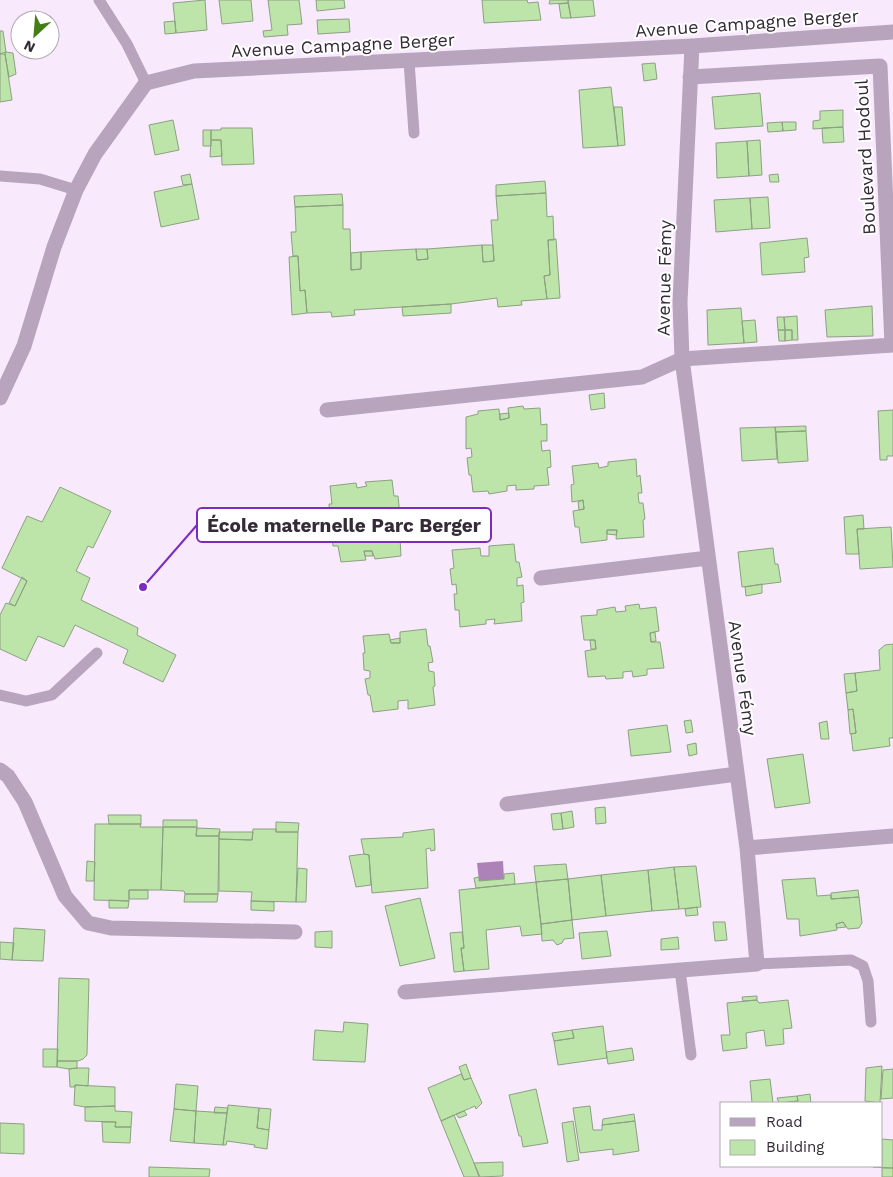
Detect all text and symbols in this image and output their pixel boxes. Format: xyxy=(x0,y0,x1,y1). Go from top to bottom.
street label: Avenue Campagne Berger xyxy=(634,5,860,41)
north arrow xyxy=(10,10,60,60)
street label: Avenue Campagne Berger xyxy=(230,29,456,61)
text: N xyxy=(21,37,37,56)
street label: Boulevard Hodoul xyxy=(850,78,880,235)
street label: Avenue Fémy xyxy=(652,219,676,336)
callout: École maternelle Parc Berger xyxy=(197,508,491,542)
text: École maternelle Parc Berger xyxy=(207,514,482,537)
street label: Avenue Fémy xyxy=(725,619,762,738)
legend xyxy=(720,1102,883,1167)
text: Road xyxy=(766,1113,803,1131)
text: Building xyxy=(766,1138,824,1156)

